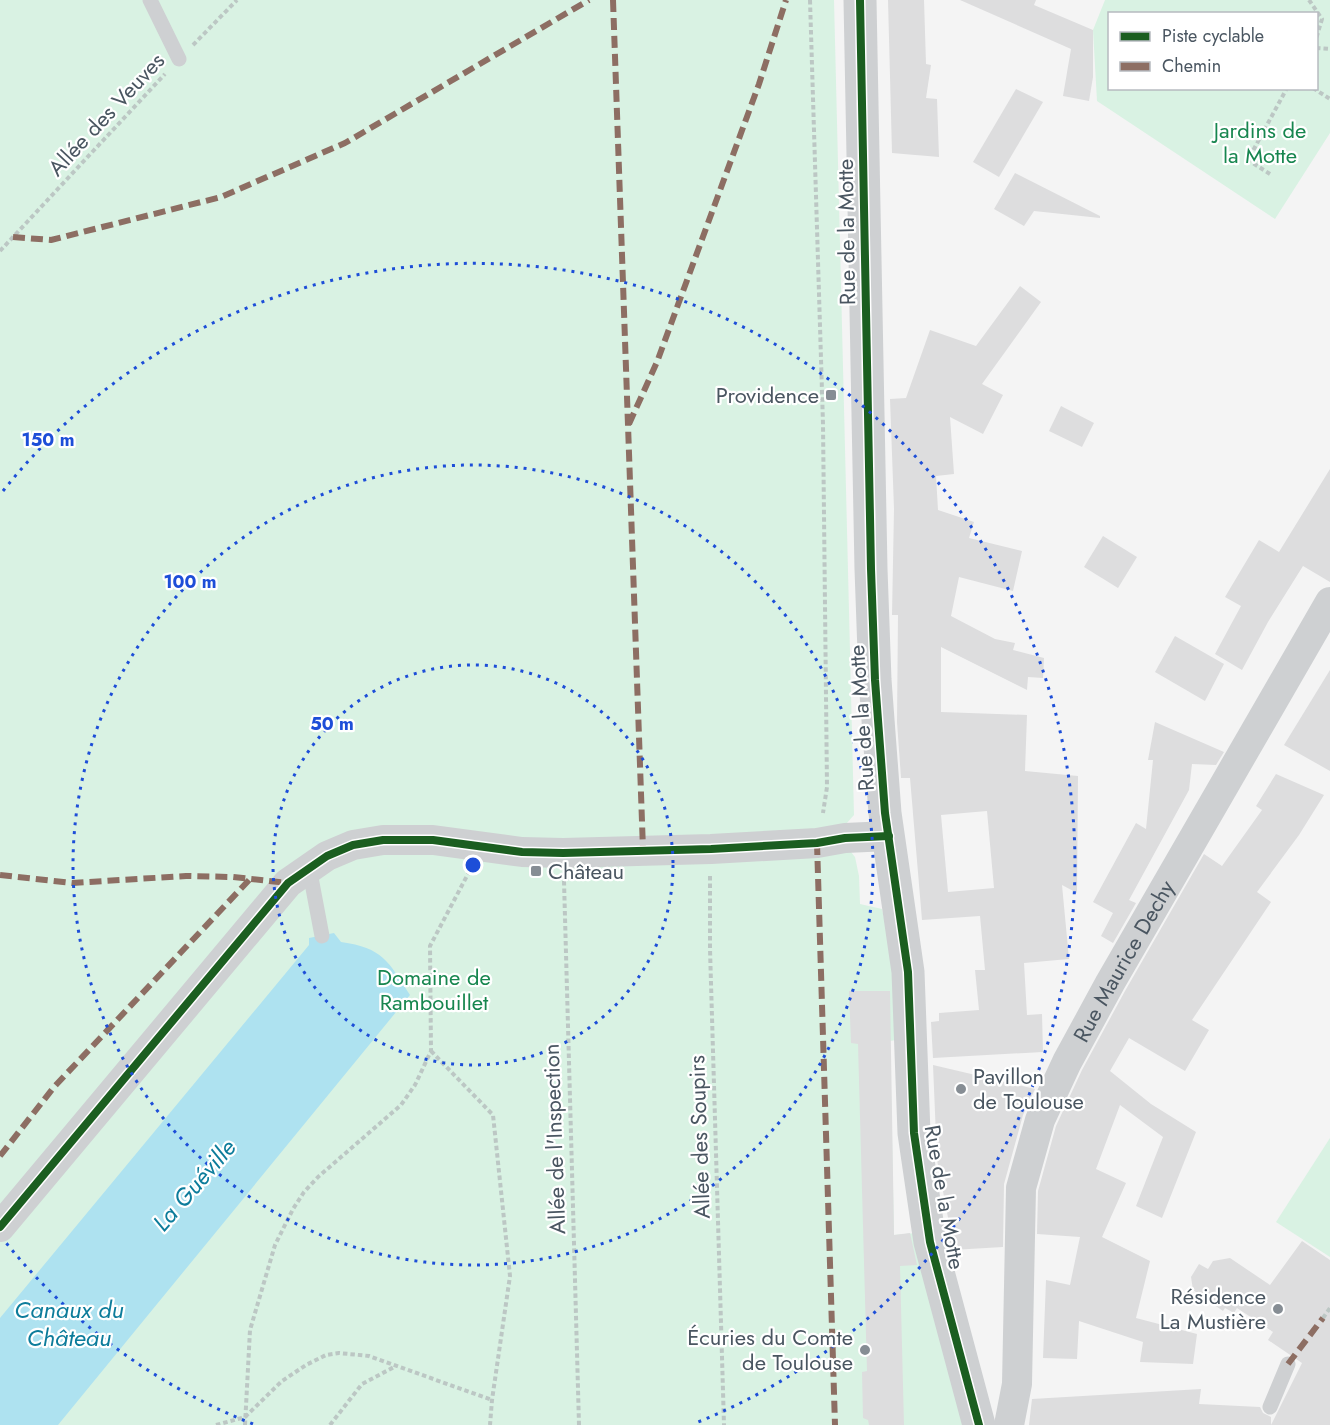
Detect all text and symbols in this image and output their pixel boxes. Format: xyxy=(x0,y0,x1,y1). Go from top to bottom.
legend xyxy=(1108,12,1318,90)
text: Piste cyclable xyxy=(1162,23,1264,49)
street label: Allée des Veuves xyxy=(40,45,172,183)
text: Chemin xyxy=(1162,53,1221,79)
park label: Jardins de la Motte xyxy=(1211,114,1306,171)
street label: Rue de la Motte xyxy=(829,159,863,305)
place label: Providence xyxy=(716,379,819,411)
marker: Providence xyxy=(824,388,838,402)
text: 150 m xyxy=(22,427,74,453)
text: 100 m xyxy=(163,569,217,595)
street label: Rue de la Motte xyxy=(840,644,882,792)
text: 50 m xyxy=(310,711,354,737)
centre of rings xyxy=(463,855,483,875)
place label: Château xyxy=(548,855,624,887)
marker: Château xyxy=(529,864,543,878)
street label: Rue Maurice Dechy xyxy=(1065,874,1182,1048)
park label: Domaine de Rambouillet xyxy=(377,961,491,1018)
street label: Allée de l'Inspection xyxy=(535,1043,573,1235)
street label: Allée des Soupirs xyxy=(680,1055,718,1219)
place label: Pavillon de Toulouse xyxy=(973,1060,1084,1117)
marker: Pavillon de Toulouse xyxy=(954,1082,968,1096)
street label: Rue de la Motte xyxy=(917,1122,973,1272)
water label: La Guéville xyxy=(144,1131,244,1239)
place label: Résidence La Mustière xyxy=(1160,1280,1266,1337)
water label: Canaux du Château xyxy=(14,1292,124,1355)
marker: Résidence La Mustière xyxy=(1271,1302,1285,1316)
place label: Écuries du Comte de Toulouse xyxy=(687,1321,853,1378)
marker: Écuries du Comte de Toulouse xyxy=(858,1343,872,1357)

